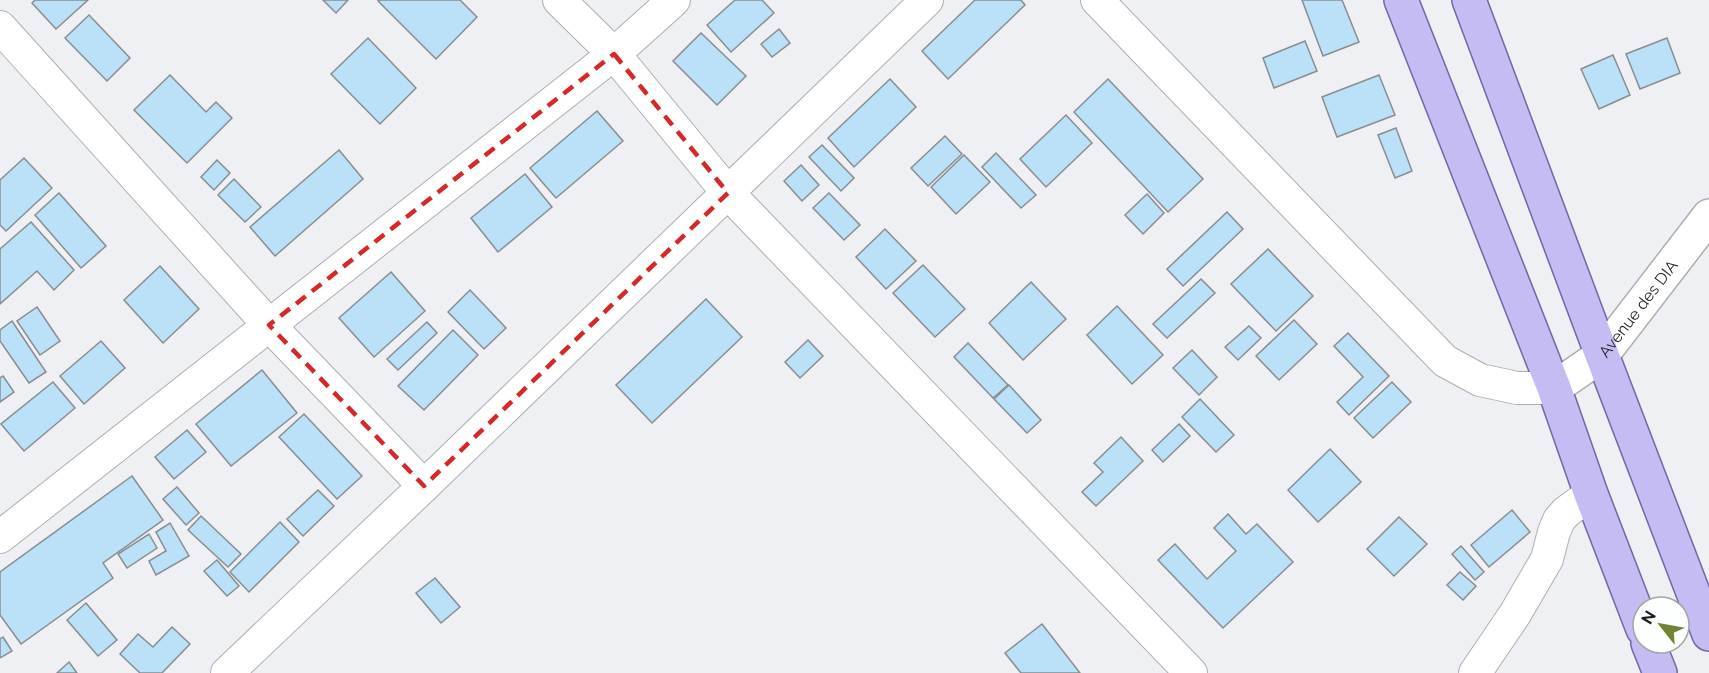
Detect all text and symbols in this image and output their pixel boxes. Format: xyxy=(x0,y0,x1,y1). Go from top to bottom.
street label: Avenue des DIA xyxy=(1595,256,1682,361)
north arrow xyxy=(1631,595,1691,655)
text: N xyxy=(1637,607,1660,628)

